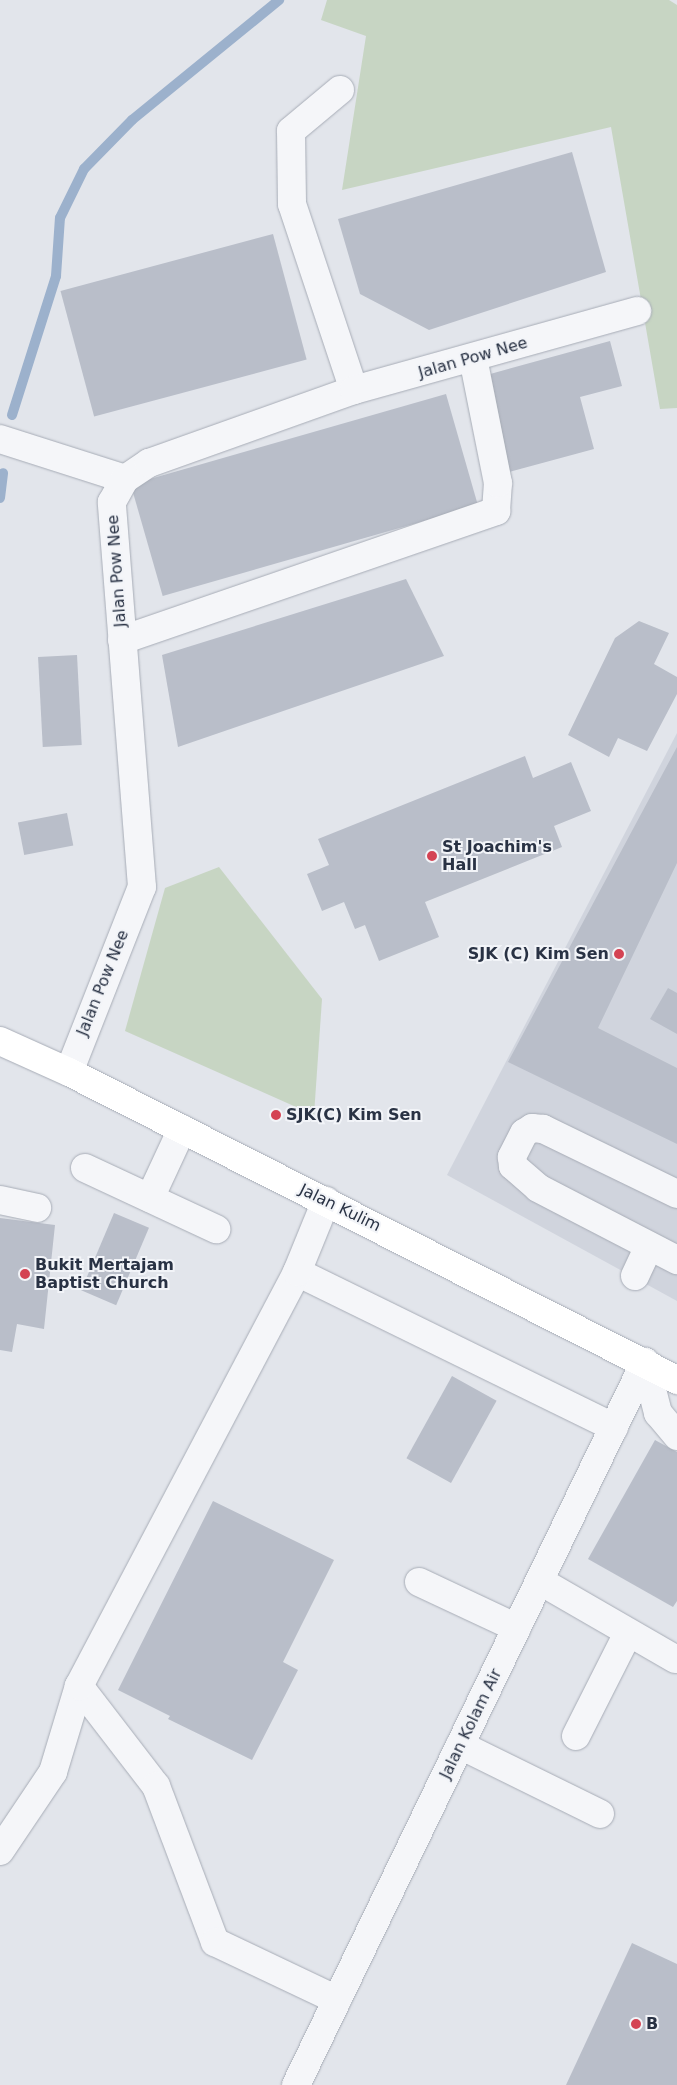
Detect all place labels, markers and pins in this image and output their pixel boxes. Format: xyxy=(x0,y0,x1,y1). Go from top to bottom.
place label: St Joachim's Hall xyxy=(442,837,552,875)
marker: St Joachim's Hall xyxy=(426,850,438,862)
place label: SJK (C) Kim Sen xyxy=(468,944,609,964)
marker: SJK (C) Kim Sen xyxy=(613,948,625,960)
place label: SJK(C) Kim Sen xyxy=(286,1105,422,1125)
marker: SJK(C) Kim Sen xyxy=(270,1109,282,1121)
place label: Bukit Mertajam Baptist Church xyxy=(35,1255,174,1293)
marker: Bukit Mertajam Baptist Church xyxy=(19,1268,31,1280)
place label: B xyxy=(646,2014,658,2034)
marker: B xyxy=(630,2018,642,2030)

